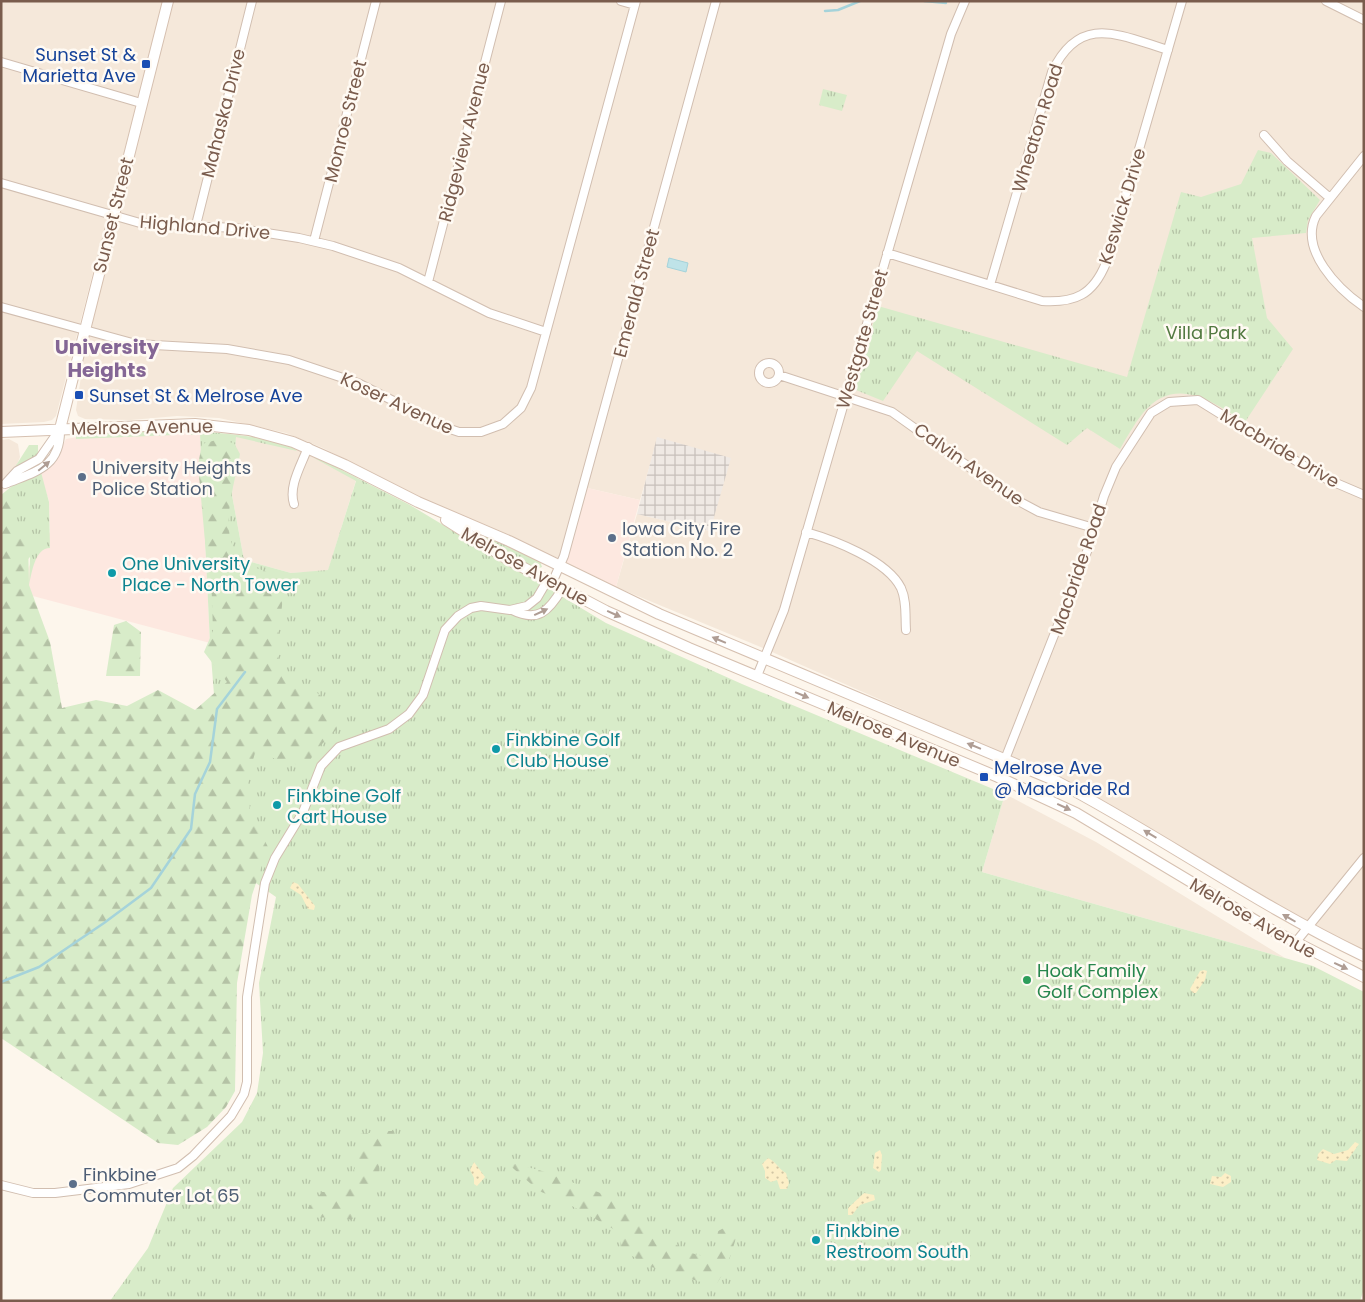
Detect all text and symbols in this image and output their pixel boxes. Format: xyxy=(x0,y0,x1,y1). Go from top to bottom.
place label: Sunset St & Marietta Ave xyxy=(23,42,137,88)
street label: Mahaska Drive xyxy=(195,46,251,180)
street label: Monroe Street xyxy=(318,57,372,185)
marker: Sunset St & Marietta Ave xyxy=(140,58,152,70)
street label: Ridgeview Avenue xyxy=(432,60,496,224)
street label: Wheaton Road xyxy=(1006,60,1068,196)
street label: Keswick Drive xyxy=(1092,145,1152,267)
street label: Sunset Street xyxy=(87,155,139,275)
street label: Highland Drive xyxy=(139,209,271,245)
street label: Emerald Street xyxy=(607,226,665,360)
street label: Westgate Street xyxy=(830,266,894,412)
park label: Villa Park xyxy=(1166,320,1247,345)
district label: University Heights xyxy=(55,333,160,384)
street label: Koser Avenue xyxy=(336,366,458,440)
place label: Sunset St & Melrose Ave xyxy=(89,383,303,408)
marker: Sunset St & Melrose Ave xyxy=(73,389,85,401)
street label: Macbride Drive xyxy=(1216,402,1344,494)
street label: Melrose Avenue xyxy=(71,413,213,441)
street label: Calvin Avenue xyxy=(909,417,1029,511)
place label: University Heights Police Station xyxy=(92,455,251,501)
one-way arrow xyxy=(37,461,50,472)
marker: University Heights Police Station xyxy=(76,471,88,483)
street label: Macbride Road xyxy=(1044,500,1112,638)
place label: Iowa City Fire Station No. 2 xyxy=(622,516,741,562)
street label: Melrose Avenue xyxy=(457,521,593,611)
marker: Iowa City Fire Station No. 2 xyxy=(606,532,618,544)
place label: One University Place - North Tower xyxy=(122,551,299,597)
marker: One University Place - North Tower xyxy=(106,567,118,579)
one-way arrow xyxy=(534,608,548,616)
one-way arrow xyxy=(607,611,621,619)
one-way arrow xyxy=(712,635,726,643)
one-way arrow xyxy=(795,692,809,700)
street label: Melrose Avenue xyxy=(824,695,964,773)
place label: Finkbine Golf Club House xyxy=(506,727,620,773)
one-way arrow xyxy=(967,742,981,750)
marker: Finkbine Golf Club House xyxy=(490,743,502,755)
place label: Melrose Ave @ Macbride Rd xyxy=(994,755,1130,801)
marker: Melrose Ave @ Macbride Rd xyxy=(978,771,990,783)
place label: Finkbine Golf Cart House xyxy=(287,783,401,829)
marker: Finkbine Golf Cart House xyxy=(271,799,283,811)
one-way arrow xyxy=(1057,803,1071,811)
one-way arrow xyxy=(1143,830,1156,839)
street label: Melrose Avenue xyxy=(1185,872,1321,964)
one-way arrow xyxy=(1283,913,1296,922)
place label: Hoak Family Golf Complex xyxy=(1037,958,1158,1004)
one-way arrow xyxy=(1334,962,1348,970)
marker: Hoak Family Golf Complex xyxy=(1021,974,1033,986)
place label: Finkbine Commuter Lot 65 xyxy=(83,1162,240,1208)
marker: Finkbine Commuter Lot 65 xyxy=(67,1178,79,1190)
place label: Finkbine Restroom South xyxy=(826,1218,969,1264)
marker: Finkbine Restroom South xyxy=(810,1234,822,1246)

